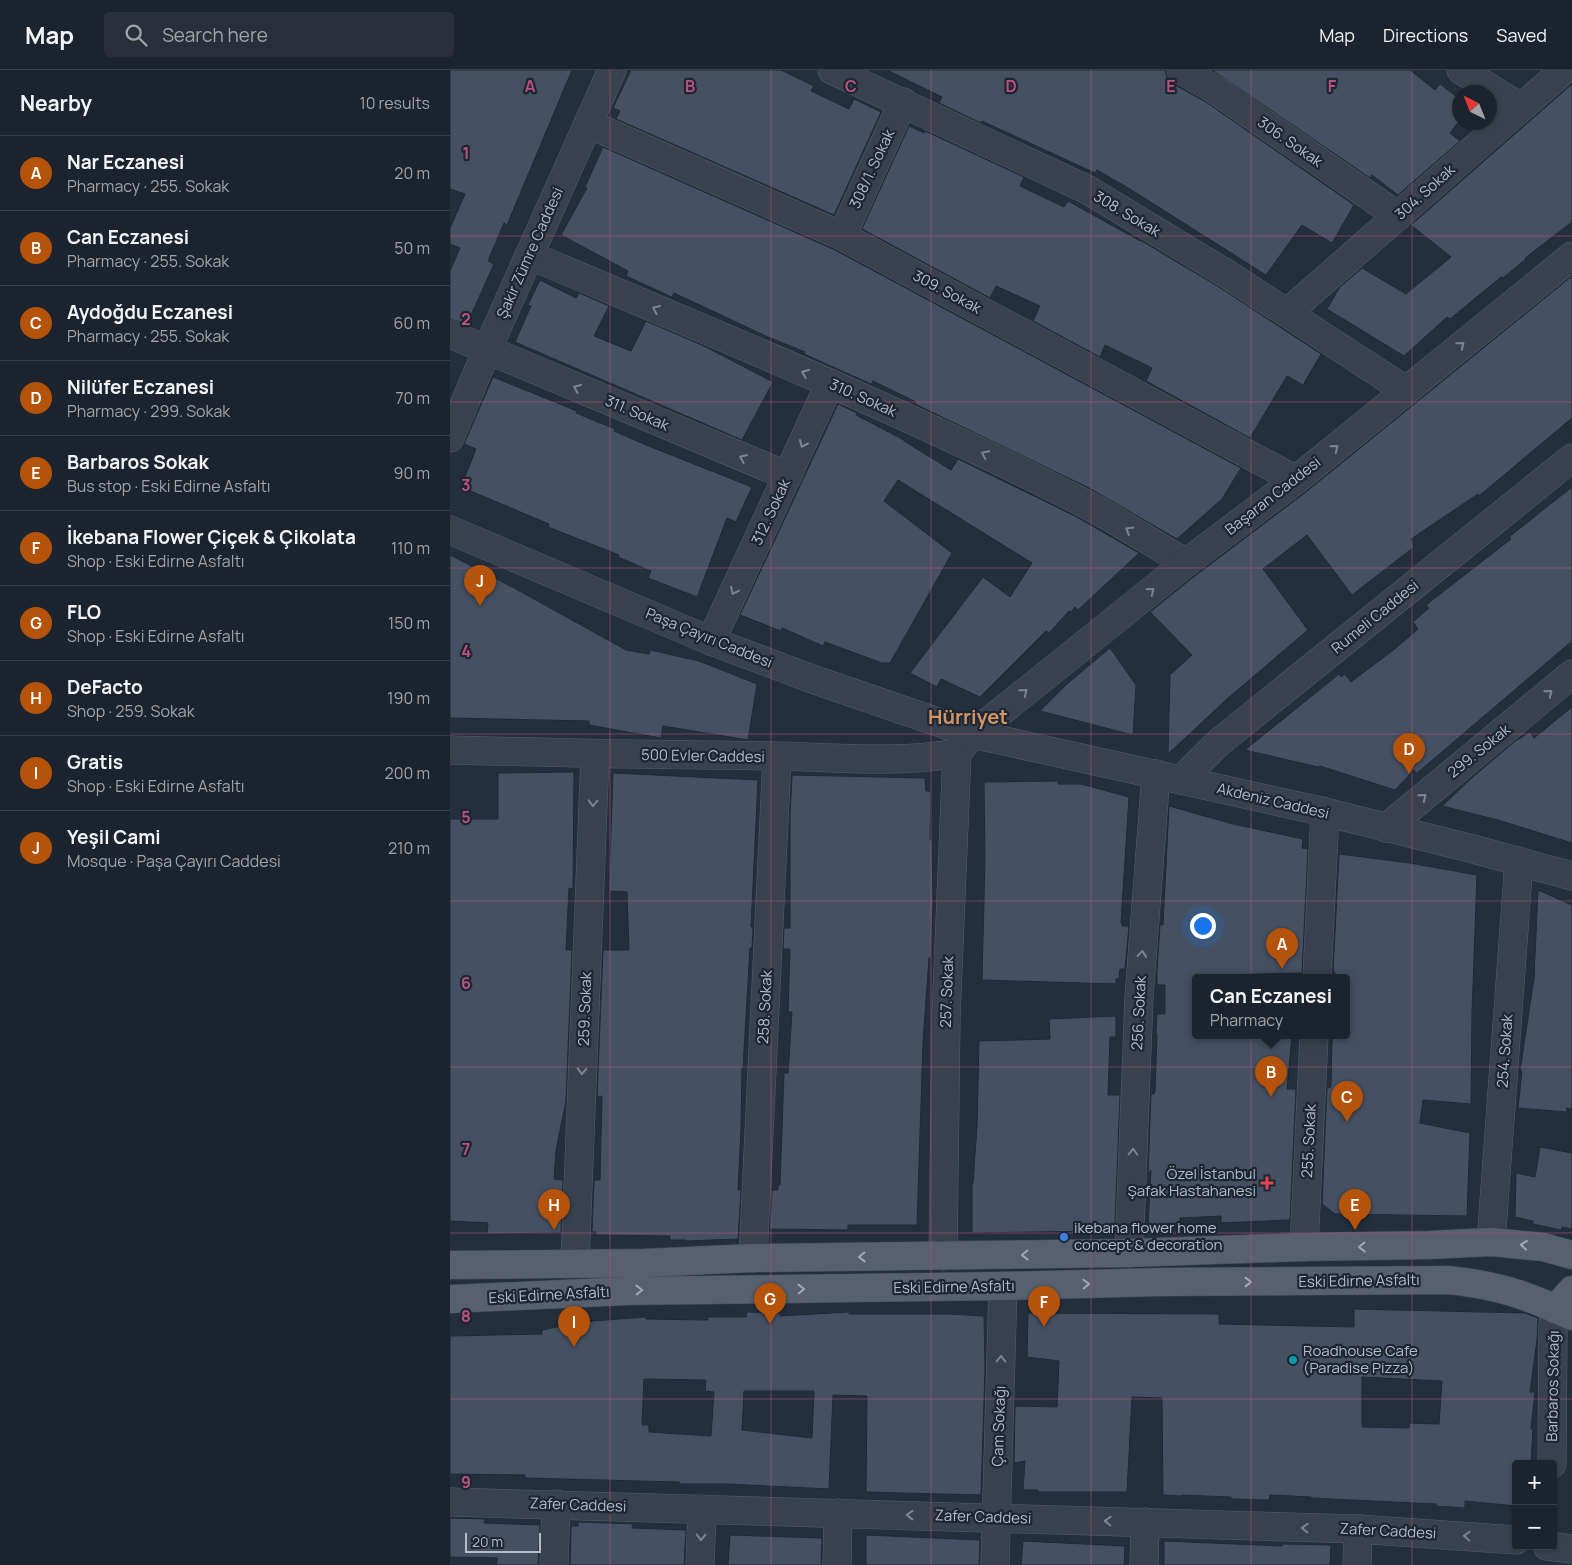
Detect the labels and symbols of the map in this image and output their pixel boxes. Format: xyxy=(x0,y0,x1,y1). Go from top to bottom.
text: A xyxy=(525,75,536,97)
text: B xyxy=(685,75,695,97)
text: C xyxy=(845,75,857,97)
text: D xyxy=(1005,75,1017,97)
text: E xyxy=(1166,75,1176,97)
text: F xyxy=(1328,75,1337,97)
north arrow xyxy=(1452,85,1497,130)
street label: 306. Sokak xyxy=(1254,112,1327,172)
street label: 308/1. Sokak xyxy=(844,125,899,212)
text: 1 xyxy=(462,142,470,164)
street label: 304. Sokak xyxy=(1390,159,1460,224)
street label: Şakir Zümre Caddesi xyxy=(491,184,568,322)
street label: 308. Sokak xyxy=(1090,185,1165,242)
street label: 309. Sokak xyxy=(909,265,986,319)
one-way arrow xyxy=(652,304,661,315)
text: 2 xyxy=(461,308,471,330)
one-way arrow xyxy=(1455,343,1464,351)
one-way arrow xyxy=(802,368,810,378)
street label: 310. Sokak xyxy=(826,373,901,422)
one-way arrow xyxy=(573,383,582,394)
street label: 311. Sokak xyxy=(602,390,673,436)
one-way arrow xyxy=(799,438,809,447)
one-way arrow xyxy=(1329,444,1338,453)
one-way arrow xyxy=(981,450,990,461)
street label: Başaran Caddesi xyxy=(1220,452,1325,540)
one-way arrow xyxy=(739,453,748,464)
text: 3 xyxy=(461,474,471,496)
street label: 312. Sokak xyxy=(746,475,795,548)
one-way arrow xyxy=(1126,526,1135,536)
pin: J xyxy=(464,565,496,606)
street label: Rumeli Caddesi xyxy=(1327,575,1423,658)
one-way arrow xyxy=(730,586,741,595)
one-way arrow xyxy=(1146,588,1155,597)
street label: Paşa Çayırı Caddesi xyxy=(643,602,776,673)
text: 4 xyxy=(461,640,471,662)
one-way arrow xyxy=(1019,689,1028,698)
one-way arrow xyxy=(1543,690,1552,699)
district label: Hürriyet xyxy=(928,703,1008,730)
street label: 299. Sokak xyxy=(1443,718,1515,782)
pin: D xyxy=(1393,733,1425,774)
street label: 500 Evler Caddesi xyxy=(641,744,765,767)
street label: Akdeniz Caddesi xyxy=(1215,777,1331,824)
one-way arrow xyxy=(1417,794,1426,802)
one-way arrow xyxy=(587,800,598,808)
text: 5 xyxy=(461,806,471,828)
your location xyxy=(1190,913,1216,939)
pin: A xyxy=(1266,928,1298,969)
one-way arrow xyxy=(1136,950,1147,958)
street label: 257. Sokak xyxy=(935,955,958,1028)
street label: 258. Sokak xyxy=(752,969,777,1045)
street label: 259. Sokak xyxy=(573,971,596,1047)
text: 6 xyxy=(461,972,471,994)
street label: 256. Sokak xyxy=(1126,975,1151,1051)
street label: 254. Sokak xyxy=(1491,1013,1518,1089)
pin: B xyxy=(1255,1056,1287,1097)
one-way arrow xyxy=(577,1067,588,1075)
pin: C xyxy=(1331,1081,1363,1122)
street label: 255. Sokak xyxy=(1296,1103,1321,1178)
text: 7 xyxy=(462,1138,470,1160)
one-way arrow xyxy=(1128,1147,1138,1155)
place label: Özel İstanbul Şafak Hastahanesi xyxy=(1127,1163,1256,1201)
marker: Özel İstanbul Şafak Hastahanesi xyxy=(1260,1176,1274,1190)
pin: H xyxy=(538,1189,570,1230)
pin: E xyxy=(1339,1189,1371,1230)
place label: ikebana flower home concept & decoration xyxy=(1074,1217,1223,1255)
marker: ikebana flower home concept & decoration xyxy=(1058,1231,1070,1243)
one-way arrow xyxy=(1520,1240,1528,1251)
one-way arrow xyxy=(1358,1241,1366,1252)
one-way arrow xyxy=(1021,1249,1029,1260)
one-way arrow xyxy=(858,1252,866,1262)
street label: Eski Edirne Asfaltı xyxy=(1298,1269,1420,1292)
street label: Eski Edirne Asfaltı xyxy=(893,1275,1015,1298)
one-way arrow xyxy=(1245,1277,1253,1287)
one-way arrow xyxy=(1082,1279,1090,1289)
street label: Eski Edirne Asfaltı xyxy=(488,1281,610,1308)
pin: G xyxy=(754,1283,786,1324)
one-way arrow xyxy=(798,1284,805,1294)
one-way arrow xyxy=(635,1285,643,1296)
pin: F xyxy=(1028,1286,1060,1327)
text: 8 xyxy=(461,1305,471,1327)
pin: I xyxy=(558,1306,590,1347)
street label: Barbaros Sokağı xyxy=(1541,1330,1564,1442)
place label: Roadhouse Cafe (Paradise Pizza) xyxy=(1303,1340,1418,1378)
marker: Roadhouse Cafe (Paradise Pizza) xyxy=(1287,1354,1299,1366)
one-way arrow xyxy=(996,1355,1006,1362)
street label: Çam Sokağı xyxy=(987,1385,1010,1467)
text: 9 xyxy=(461,1471,471,1493)
street label: Zafer Caddesi xyxy=(529,1492,627,1517)
street label: Zafer Caddesi xyxy=(934,1504,1032,1529)
one-way arrow xyxy=(906,1510,914,1520)
one-way arrow xyxy=(1103,1516,1111,1526)
street label: Zafer Caddesi xyxy=(1339,1517,1437,1544)
one-way arrow xyxy=(1301,1522,1309,1533)
scale bar xyxy=(465,1530,541,1553)
one-way arrow xyxy=(1463,1531,1471,1542)
one-way arrow xyxy=(696,1534,706,1541)

